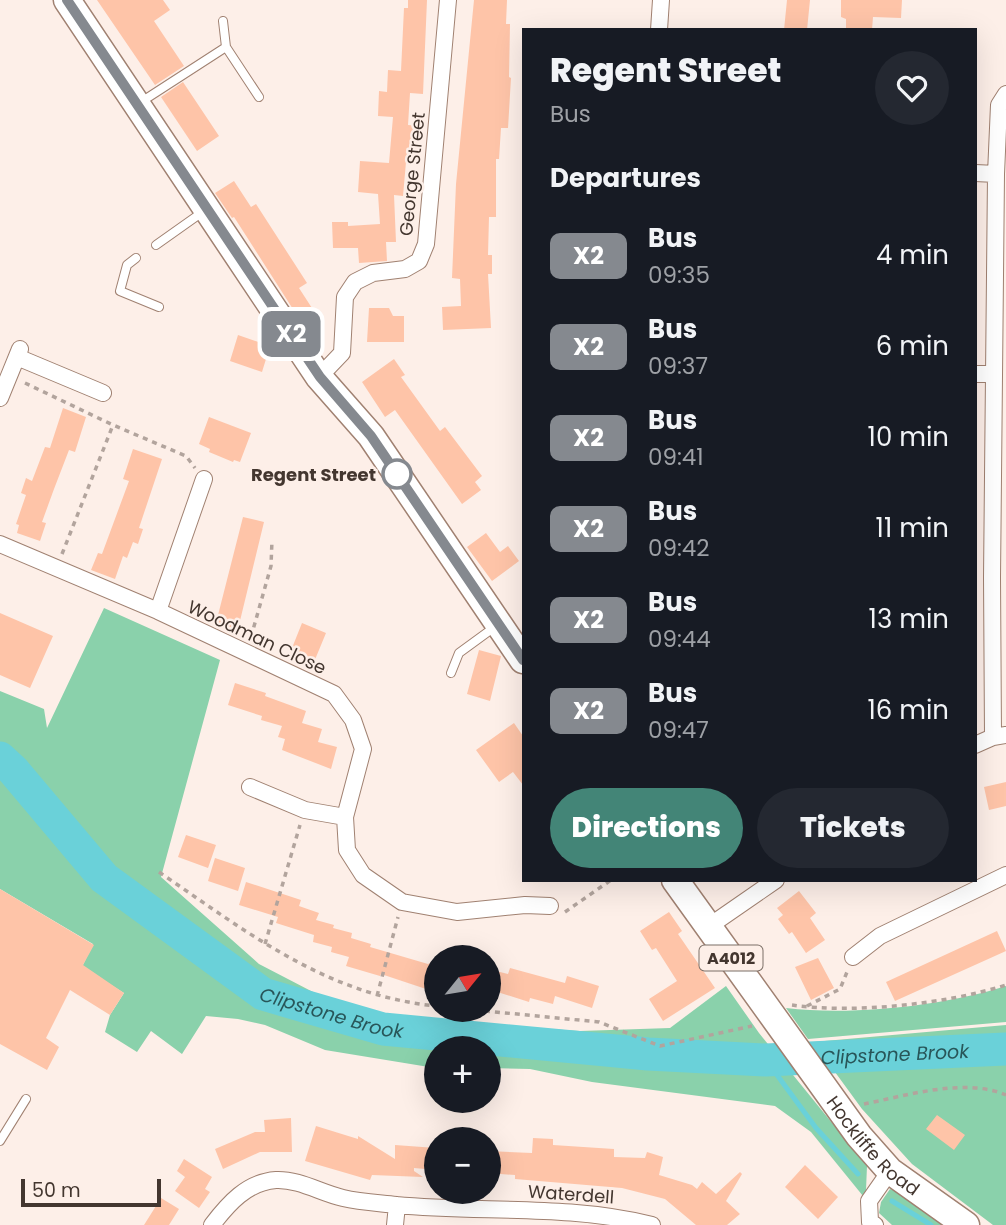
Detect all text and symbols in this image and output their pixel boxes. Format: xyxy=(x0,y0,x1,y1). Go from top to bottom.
text: Regent Street xyxy=(550,47,781,94)
button: heart xyxy=(875,51,949,125)
text: Bus xyxy=(550,98,591,130)
street label: George Street xyxy=(393,111,431,237)
text: Departures xyxy=(550,160,701,196)
text: Bus xyxy=(648,220,697,256)
text: 4 min xyxy=(876,237,949,273)
text: X2 xyxy=(573,239,604,272)
text: 09:35 xyxy=(648,259,710,291)
line badge: X2 xyxy=(260,311,322,357)
text: Bus xyxy=(648,311,697,347)
text: X2 xyxy=(276,317,306,350)
text: 6 min xyxy=(876,328,949,364)
text: X2 xyxy=(573,330,604,363)
text: 09:37 xyxy=(648,350,708,382)
text: Bus xyxy=(648,402,697,438)
text: 10 min xyxy=(868,419,949,455)
text: X2 xyxy=(573,421,604,454)
text: 09:41 xyxy=(648,441,704,473)
marker: Regent Street xyxy=(382,459,412,489)
place label: Regent Street xyxy=(251,462,376,487)
text: Bus xyxy=(648,493,697,529)
text: 11 min xyxy=(876,510,949,546)
text: X2 xyxy=(573,512,604,545)
text: 09:42 xyxy=(648,532,710,564)
text: Bus xyxy=(648,584,697,620)
street label: Woodman Close xyxy=(184,594,330,680)
text: 13 min xyxy=(869,601,949,637)
text: X2 xyxy=(573,603,604,636)
text: 09:44 xyxy=(648,623,711,655)
text: Bus xyxy=(648,675,697,711)
text: 16 min xyxy=(867,692,949,728)
text: X2 xyxy=(573,694,604,727)
text: 09:47 xyxy=(648,714,709,746)
button: Directions xyxy=(550,788,743,868)
button: Tickets xyxy=(757,788,949,868)
north arrow xyxy=(424,945,500,1022)
map controls xyxy=(424,945,501,1204)
road number: A4012 xyxy=(700,946,762,970)
water label: Clipstone Brook xyxy=(256,980,406,1044)
button: + xyxy=(424,1036,501,1113)
water label: Clipstone Brook xyxy=(820,1037,971,1071)
street label: Hockliffe Road xyxy=(821,1090,925,1201)
button: − xyxy=(424,1127,501,1204)
scale bar xyxy=(21,1176,161,1208)
text: 50 m xyxy=(32,1177,81,1204)
street label: Waterdell xyxy=(527,1179,615,1209)

